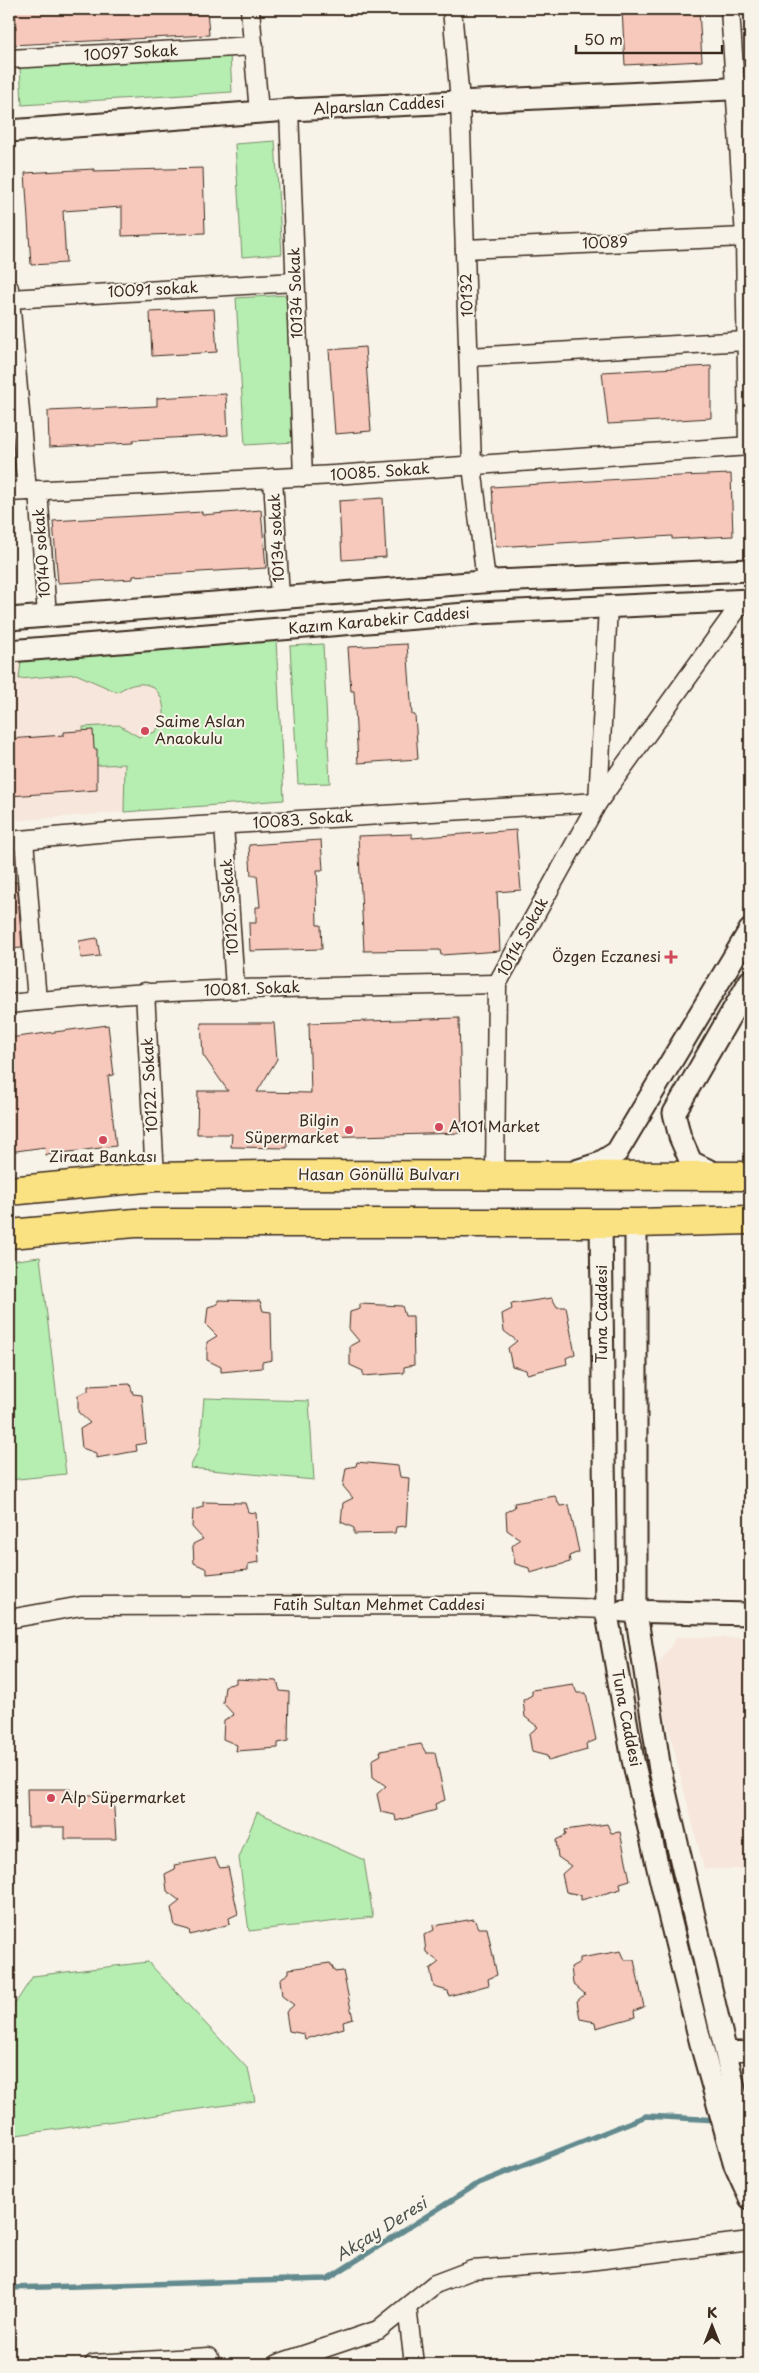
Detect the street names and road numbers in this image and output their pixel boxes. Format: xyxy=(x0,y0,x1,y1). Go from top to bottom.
street label: 10097 Sokak xyxy=(83,38,179,65)
street label: Alparslan Caddesi xyxy=(313,90,445,119)
street label: 10089 xyxy=(582,229,628,254)
street label: 10134 Sokak xyxy=(281,247,308,339)
street label: 10132 xyxy=(453,273,478,317)
street label: 10091 sokak xyxy=(107,275,199,302)
street label: 10085. Sokak xyxy=(329,456,431,485)
street label: 10134 sokak xyxy=(262,492,289,583)
street label: 10140 sokak xyxy=(26,507,55,599)
street label: Kazım Karabekir Caddesi xyxy=(287,600,470,639)
street label: 10083. Sokak xyxy=(252,804,354,833)
street label: 10120. Sokak xyxy=(214,858,243,956)
street label: 10114 Sokak xyxy=(490,892,553,980)
street label: 10081. Sokak xyxy=(204,974,301,1001)
street label: 10122. Sokak xyxy=(135,1037,162,1133)
street label: Hasan Gönüllü Bulvarı xyxy=(298,1162,460,1185)
street label: Tuna Caddesi xyxy=(589,1265,612,1363)
street label: Fatih Sultan Mehmet Caddesi xyxy=(273,1592,485,1615)
street label: Tuna Caddesi xyxy=(607,1667,648,1768)

